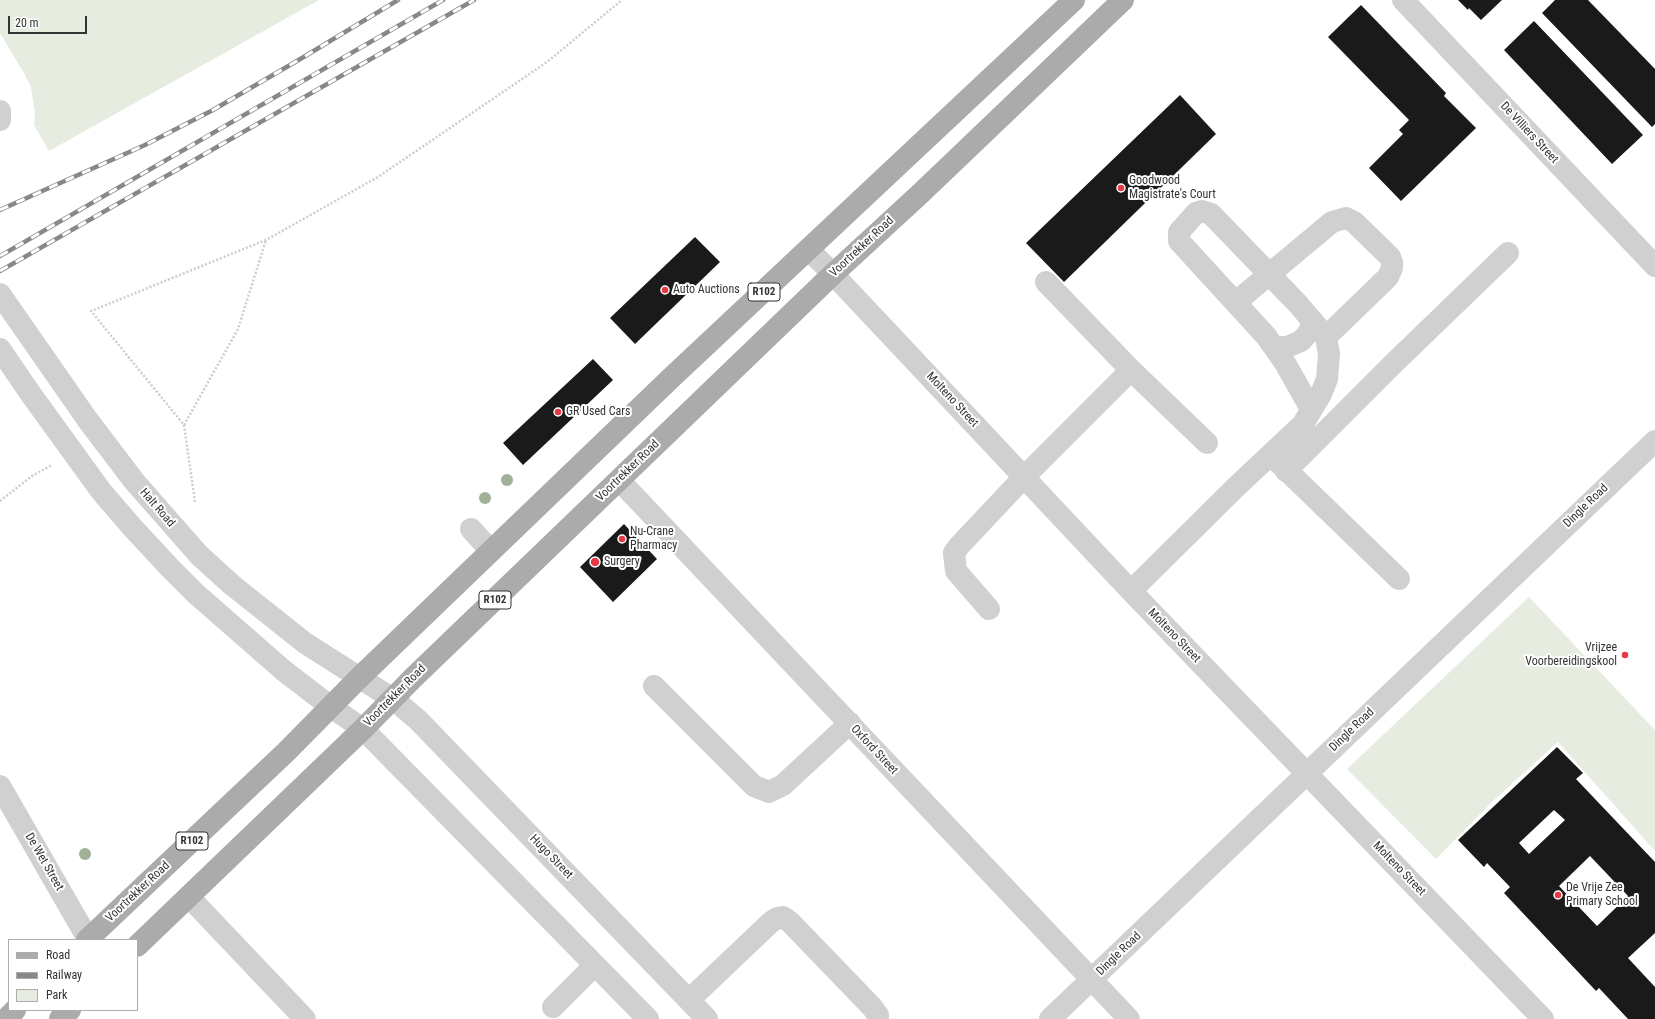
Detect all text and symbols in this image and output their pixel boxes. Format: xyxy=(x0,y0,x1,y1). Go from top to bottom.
scale bar xyxy=(10,8,89,34)
text: 20 m xyxy=(15,16,39,30)
street label: De Villiers Street xyxy=(1497,99,1561,167)
place label: Goodwood Magistrate's Court xyxy=(1129,174,1216,202)
marker: Goodwood Magistrate's Court xyxy=(1116,183,1126,193)
street label: Voortrekker Road xyxy=(827,214,897,280)
place label: Auto Auctions xyxy=(673,283,740,297)
road number: R102 xyxy=(748,283,780,301)
marker: Auto Auctions xyxy=(660,285,670,295)
street label: Molteno Street xyxy=(923,370,981,430)
place label: GR Used Cars xyxy=(566,405,630,419)
marker: GR Used Cars xyxy=(553,407,563,417)
street label: Voortrekker Road xyxy=(594,437,662,505)
street label: Dingle Road xyxy=(1561,481,1611,531)
street label: Halt Road xyxy=(136,486,178,530)
place label: Nu-Crane Pharmacy xyxy=(630,525,677,553)
marker: Nu-Crane Pharmacy xyxy=(617,534,627,544)
place label: Surgery xyxy=(604,555,640,569)
marker: Surgery xyxy=(589,556,601,568)
road number: R102 xyxy=(479,591,511,609)
street label: Molteno Street xyxy=(1145,606,1203,666)
place label: Vrijzee Voorbereidingskool xyxy=(1525,641,1617,669)
marker: Vrijzee Voorbereidingskool xyxy=(1620,650,1630,660)
street label: Voortrekker Road xyxy=(361,662,429,730)
street label: Dingle Road xyxy=(1327,705,1377,755)
street label: Oxford Street xyxy=(847,722,901,778)
street label: De Wet Street xyxy=(22,831,66,893)
road number: R102 xyxy=(176,832,208,850)
street label: Hugo Street xyxy=(526,832,576,882)
street label: Molteno Street xyxy=(1370,839,1428,899)
street label: Voortrekker Road xyxy=(103,859,173,925)
place label: De Vrije Zee Primary School xyxy=(1566,881,1638,909)
marker: De Vrije Zee Primary School xyxy=(1553,890,1563,900)
street label: Dingle Road xyxy=(1094,929,1144,979)
legend xyxy=(8,939,138,1011)
text: Road xyxy=(46,948,70,962)
text: Railway xyxy=(46,968,82,982)
text: Park xyxy=(46,988,67,1002)

